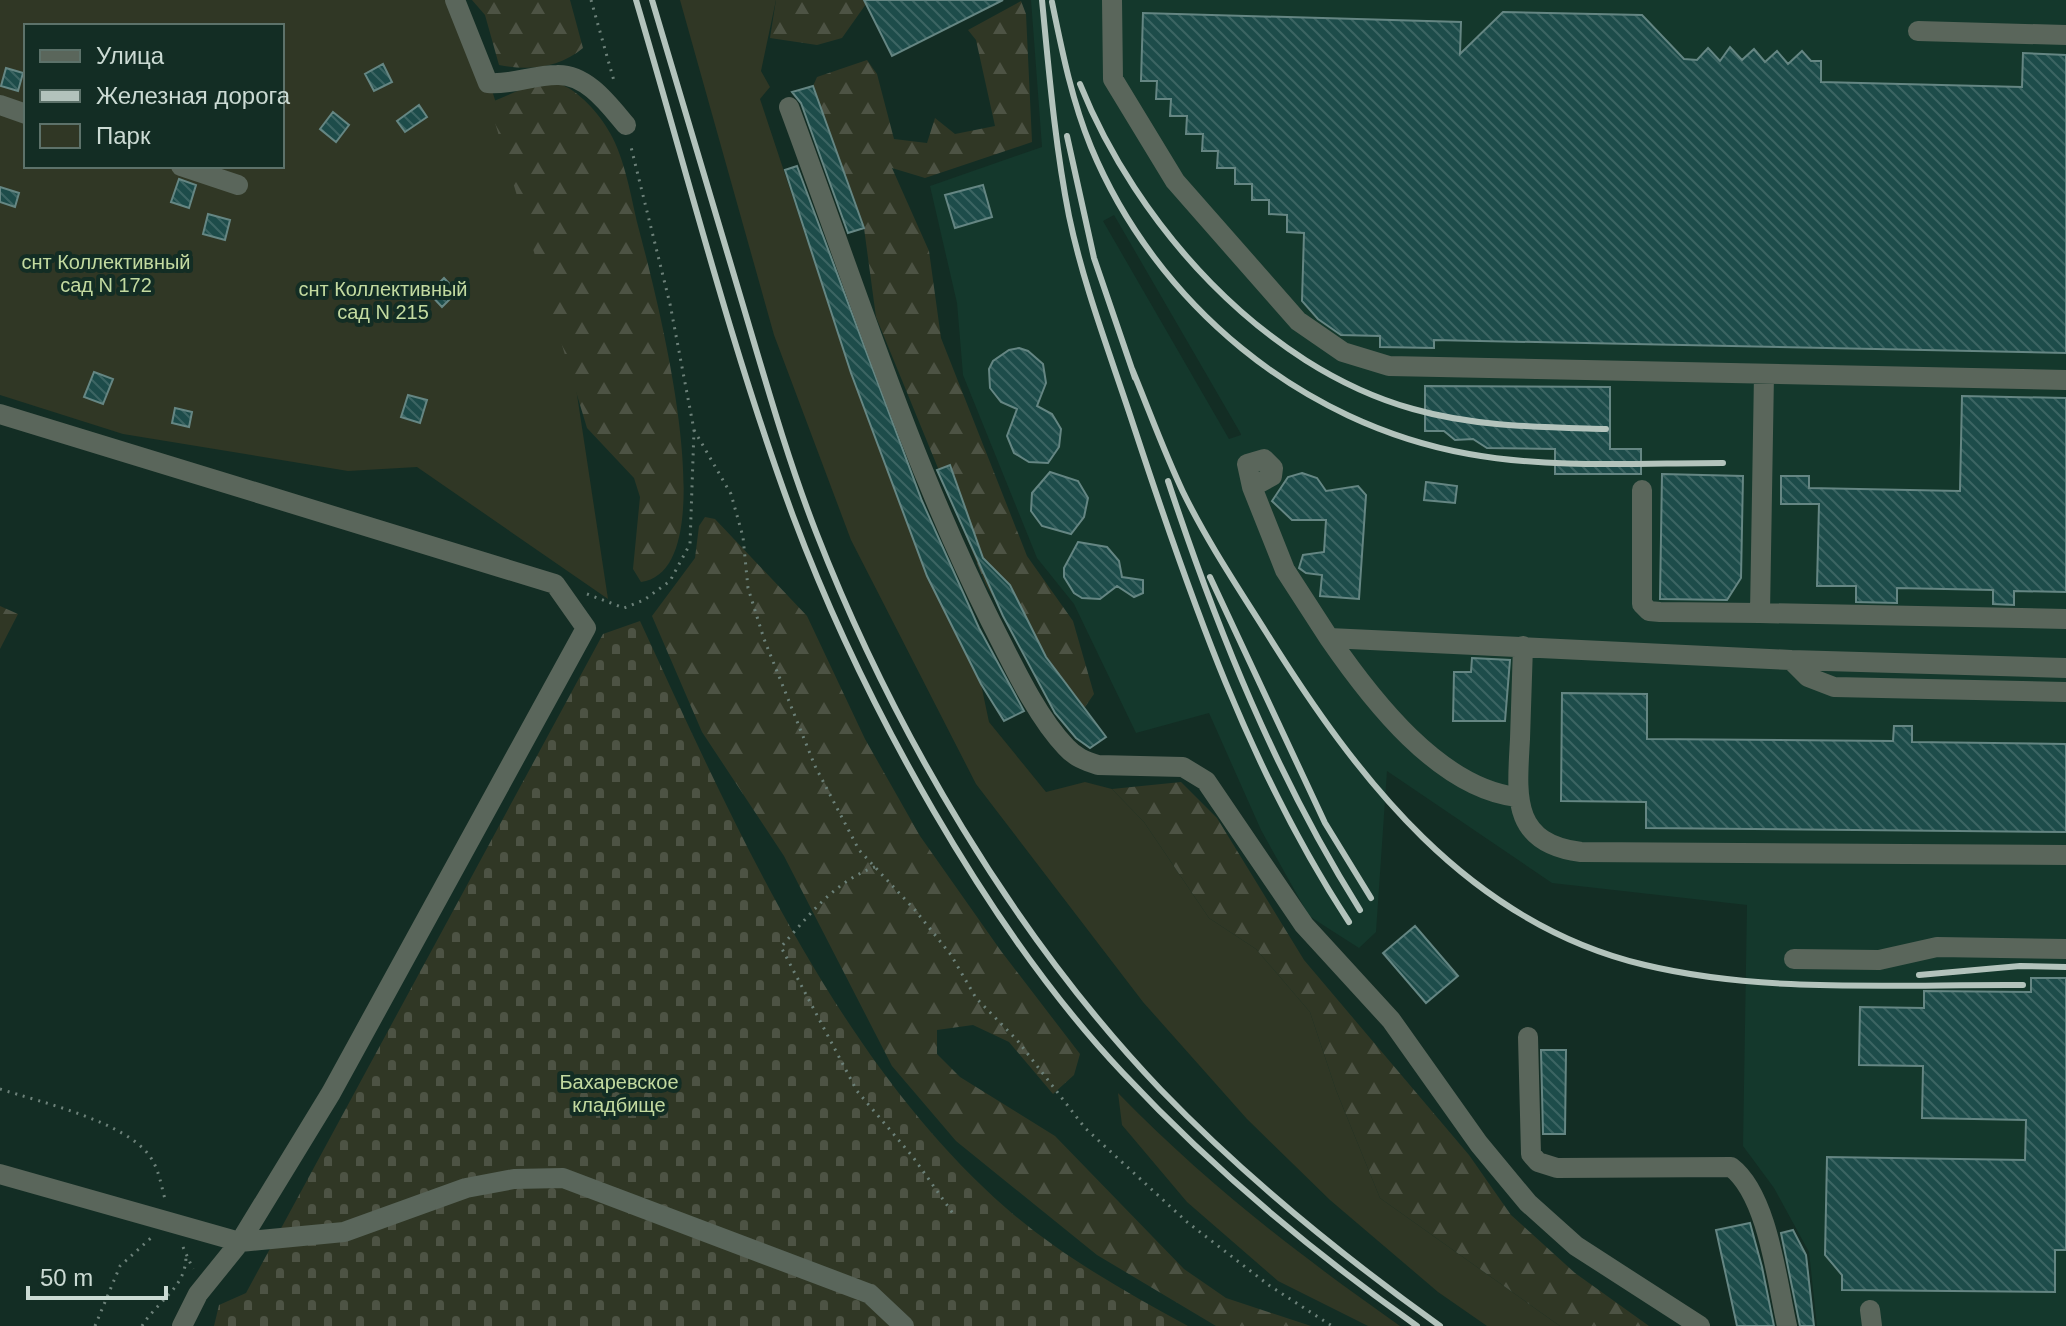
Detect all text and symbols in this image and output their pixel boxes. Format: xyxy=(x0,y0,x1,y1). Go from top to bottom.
legend xyxy=(24,24,284,168)
text: Улица xyxy=(96,42,165,69)
text: Железная дорога xyxy=(96,82,291,109)
text: Парк xyxy=(96,122,151,149)
park label: снт Коллективный сад N 172 xyxy=(21,251,191,296)
park label: снт Коллективный сад N 215 xyxy=(298,278,468,323)
park label: Бахаревское кладбище xyxy=(559,1071,679,1116)
scale bar xyxy=(28,1250,166,1300)
text: 50 m xyxy=(40,1264,93,1291)

